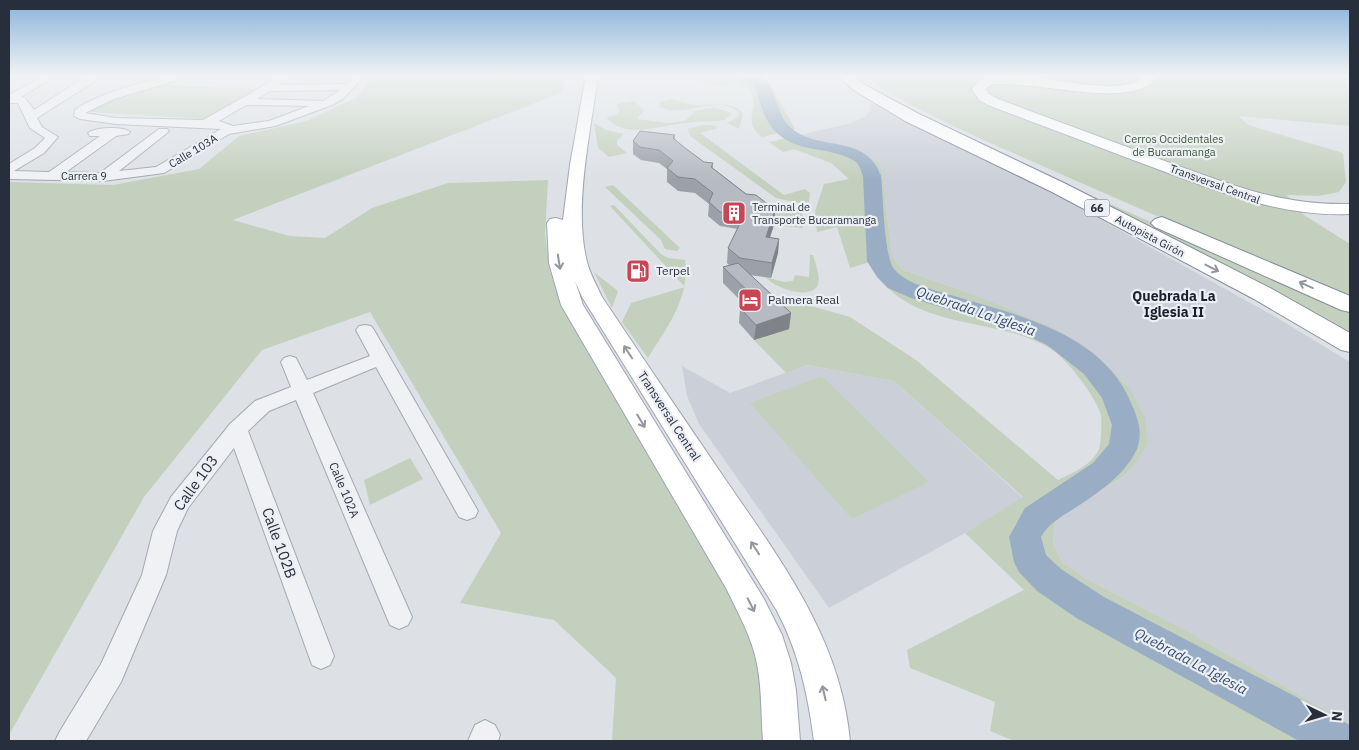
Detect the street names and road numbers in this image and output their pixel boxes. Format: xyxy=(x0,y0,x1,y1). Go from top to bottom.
street label: Calle 103A xyxy=(166,131,220,171)
street label: Transversal Central xyxy=(1168,161,1262,207)
street label: Carrera 9 xyxy=(61,169,107,183)
road number: 66 xyxy=(1084,200,1110,217)
street label: Autopista Girón xyxy=(1113,212,1187,260)
street label: Transversal Central xyxy=(635,368,704,463)
street label: Calle 103 xyxy=(169,451,222,514)
street label: Calle 102A xyxy=(326,460,363,520)
street label: Calle 102B xyxy=(258,505,301,581)

